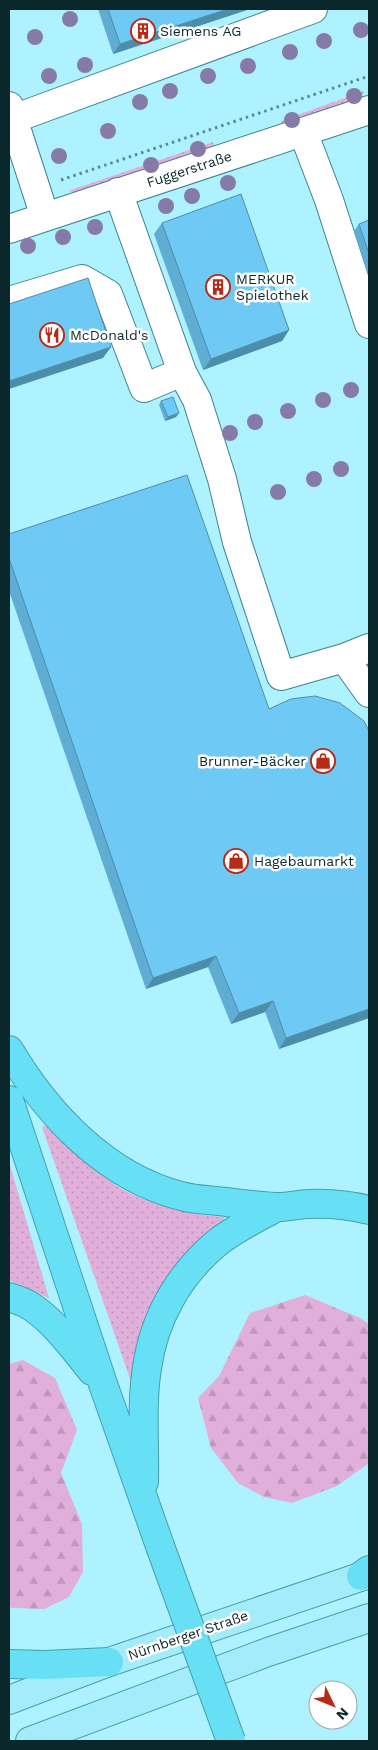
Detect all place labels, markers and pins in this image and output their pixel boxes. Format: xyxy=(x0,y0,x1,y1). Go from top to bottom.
building icon: Siemens AG xyxy=(130,18,156,44)
place label: Siemens AG xyxy=(160,23,241,39)
place label: MERKUR Spielothek xyxy=(236,271,309,303)
building icon: MERKUR Spielothek xyxy=(205,274,231,300)
restaurant icon: McDonald's xyxy=(39,322,65,348)
place label: McDonald's xyxy=(70,327,148,343)
shop icon: Brunner-Bäcker xyxy=(310,748,336,774)
place label: Brunner-Bäcker xyxy=(199,753,306,769)
shop icon: Hagebaumarkt xyxy=(223,848,249,874)
place label: Hagebaumarkt xyxy=(254,853,354,869)

